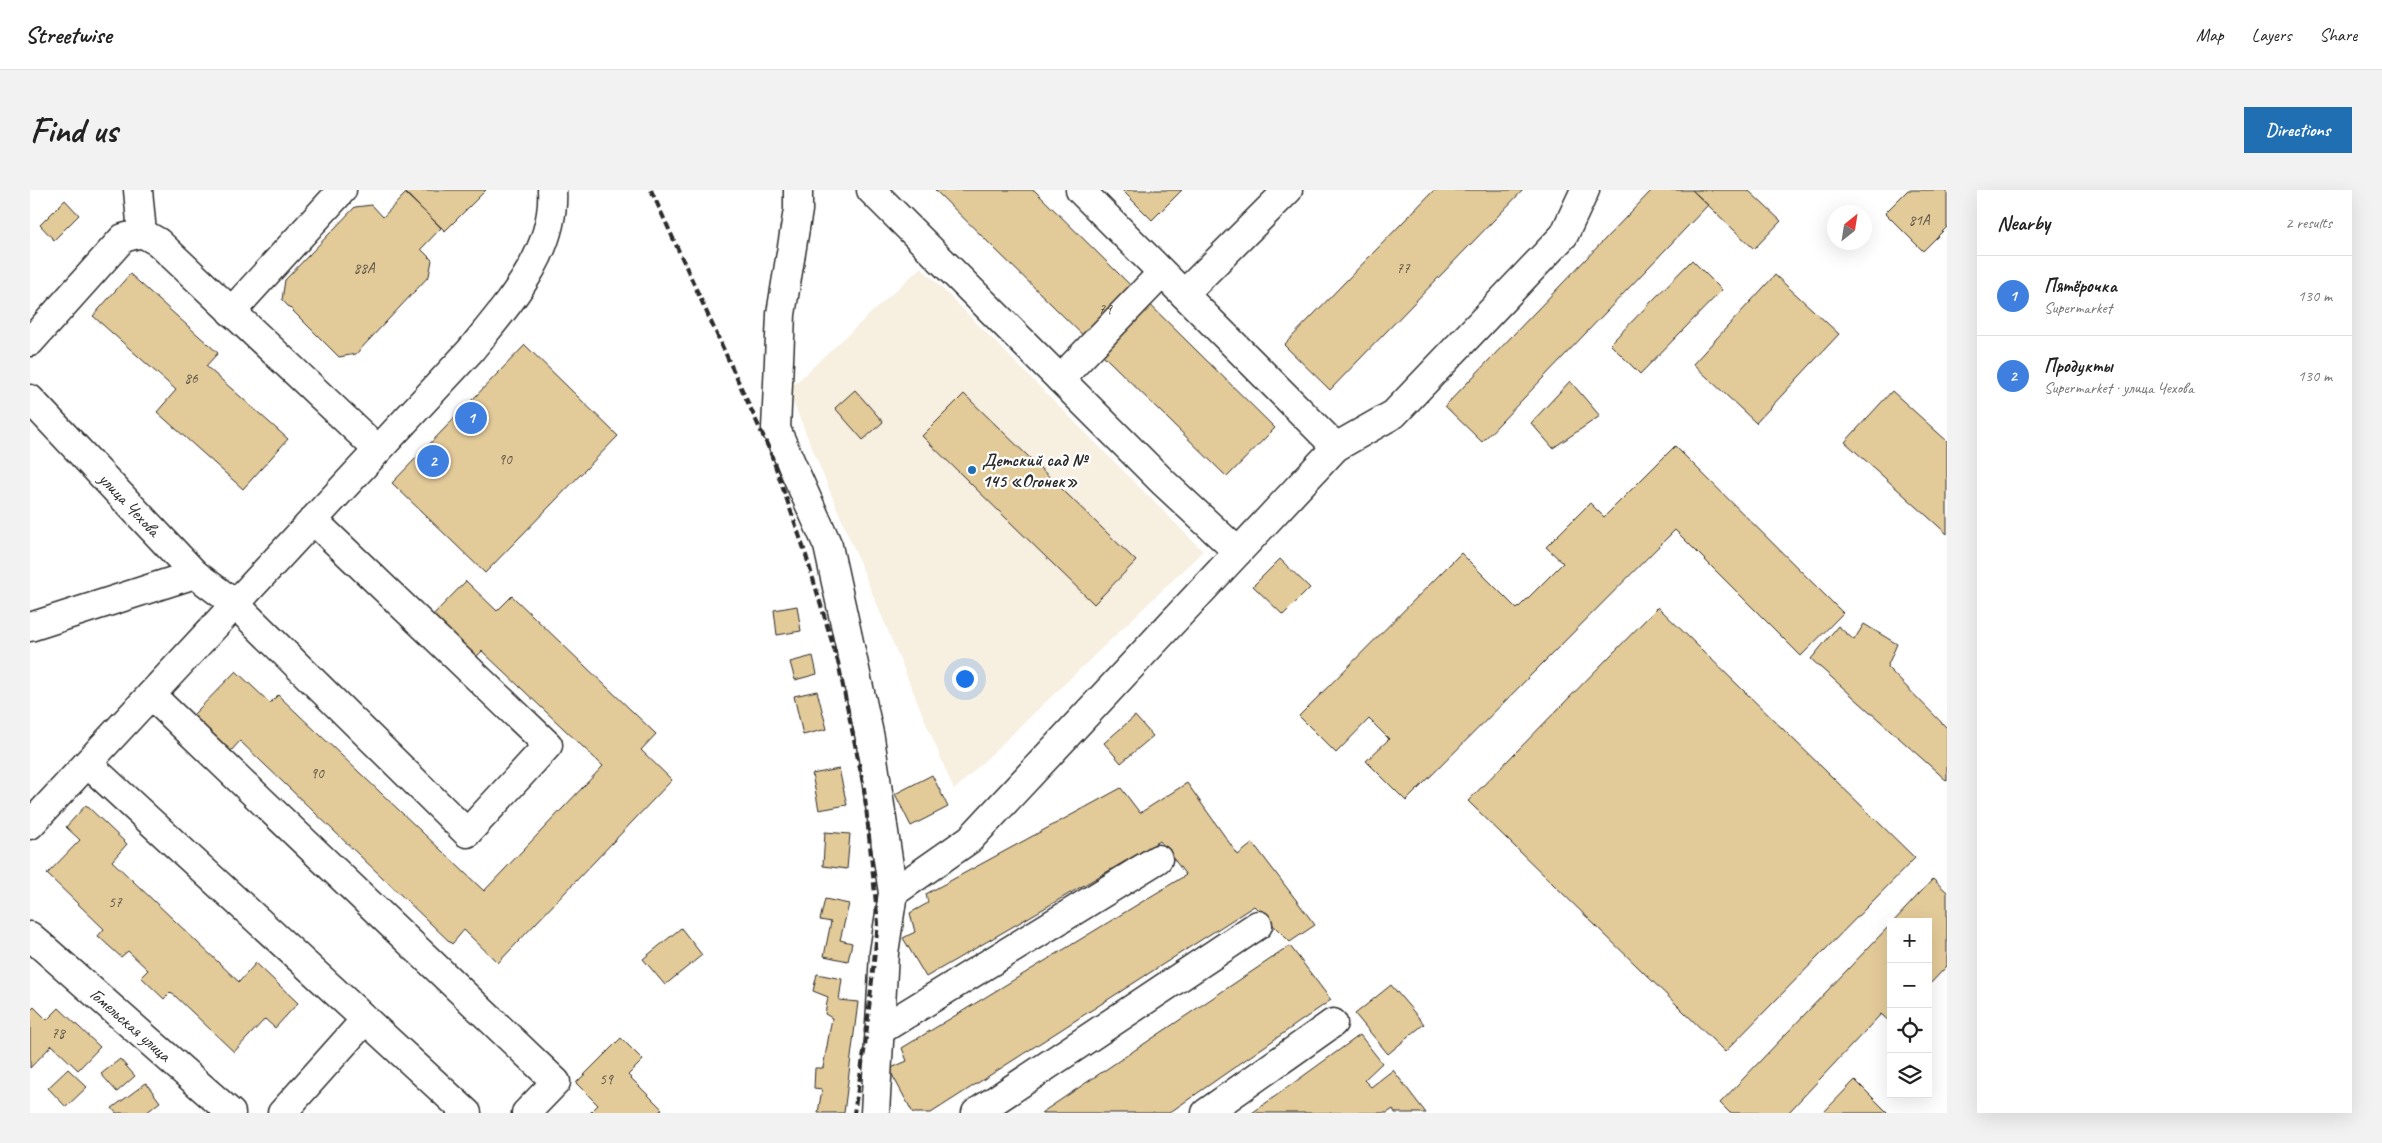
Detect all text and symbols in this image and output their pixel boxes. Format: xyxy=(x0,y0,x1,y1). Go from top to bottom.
text: Streetwise xyxy=(25,20,111,50)
text: Map xyxy=(2196,24,2224,46)
text: Layers xyxy=(2252,24,2291,46)
text: Share xyxy=(2319,24,2357,46)
button: Directions xyxy=(2244,107,2352,153)
text: Find us xyxy=(30,108,117,153)
north arrow xyxy=(1827,205,1872,250)
text: Nearby xyxy=(1997,210,2050,236)
house number: 81А xyxy=(1908,211,1931,230)
text: 2 results xyxy=(2285,213,2332,233)
house number: 88А xyxy=(353,259,376,278)
house number: 77 xyxy=(1396,259,1411,278)
text: Пятёрочка xyxy=(2044,274,2117,298)
text: 1 xyxy=(2009,286,2017,306)
text: 130 m xyxy=(2298,286,2332,306)
text: Supermarket xyxy=(2044,298,2112,318)
house number: 79 xyxy=(1098,300,1113,319)
text: Продукты xyxy=(2044,354,2113,378)
text: 2 xyxy=(2009,366,2017,386)
text: 130 m xyxy=(2298,366,2332,386)
house number: 86 xyxy=(184,369,199,388)
text: Supermarket · улица Чехова xyxy=(2044,378,2193,398)
pin: 1 xyxy=(455,399,487,437)
pin: 2 xyxy=(417,442,449,480)
place label: Детский сад № 145 «Огонек» xyxy=(982,449,1090,492)
house number: 90 xyxy=(498,450,513,469)
marker: Детский сад № 145 «Огонек» xyxy=(966,464,978,476)
street label: улица Чехова xyxy=(93,467,166,542)
your location xyxy=(952,666,978,692)
house number: 90 xyxy=(310,764,325,783)
house number: 57 xyxy=(108,893,123,912)
map controls xyxy=(1887,918,1932,1098)
button: + xyxy=(1887,918,1932,963)
button: − xyxy=(1887,963,1932,1008)
street label: Гомельская улица xyxy=(85,983,177,1067)
button: locate xyxy=(1887,1008,1932,1053)
house number: 78 xyxy=(51,1024,66,1043)
button: layers xyxy=(1887,1053,1932,1098)
house number: 59 xyxy=(599,1070,614,1089)

